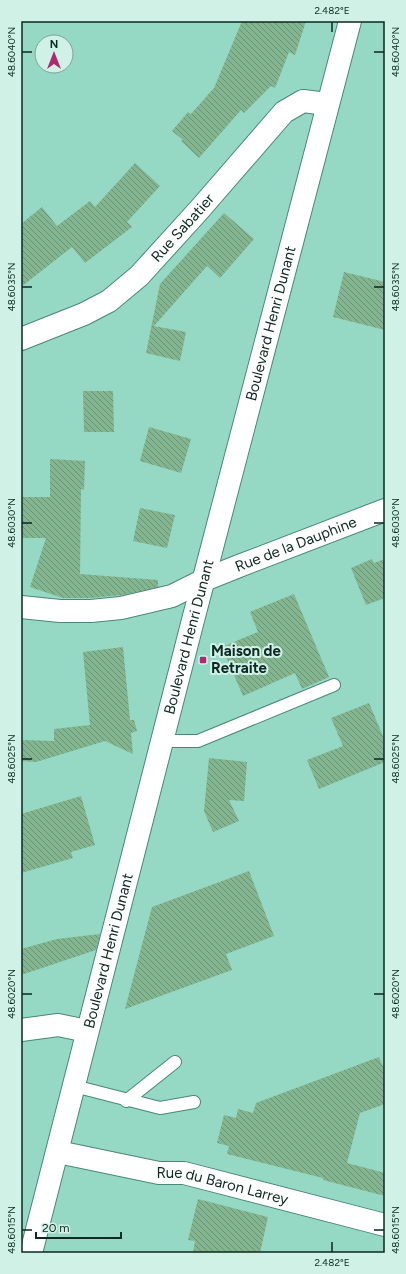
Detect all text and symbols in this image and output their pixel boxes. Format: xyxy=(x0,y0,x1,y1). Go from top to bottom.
text: 2.482°E xyxy=(314,4,350,17)
text: 48.6040°N xyxy=(5,27,18,77)
text: 48.6040°N xyxy=(389,27,402,77)
north arrow xyxy=(34,34,74,74)
text: N xyxy=(50,38,58,51)
street label: Rue Sabatier xyxy=(147,190,218,266)
street label: Boulevard Henri Dunant xyxy=(242,244,300,403)
text: 48.6035°N xyxy=(5,262,18,312)
text: 48.6035°N xyxy=(389,262,402,312)
text: 48.6030°N xyxy=(5,498,18,548)
text: 48.6030°N xyxy=(389,498,402,548)
street label: Rue de la Dauphine xyxy=(232,513,359,576)
street label: Boulevard Henri Dunant xyxy=(160,557,218,716)
place label: Maison de Retraite xyxy=(211,642,282,677)
marker: Maison de Retraite xyxy=(198,655,208,665)
text: 48.6025°N xyxy=(5,734,18,784)
text: 48.6025°N xyxy=(389,734,402,784)
street label: Boulevard Henri Dunant xyxy=(80,871,137,1030)
text: 48.6020°N xyxy=(5,969,18,1019)
text: 48.6020°N xyxy=(389,969,402,1019)
street label: Rue du Baron Larrey xyxy=(156,1164,290,1209)
text: 48.6015°N xyxy=(5,1206,18,1254)
text: 48.6015°N xyxy=(389,1206,402,1254)
scale bar xyxy=(36,1214,121,1240)
text: 20 m xyxy=(42,1221,70,1235)
text: 2.482°E xyxy=(314,1256,350,1269)

